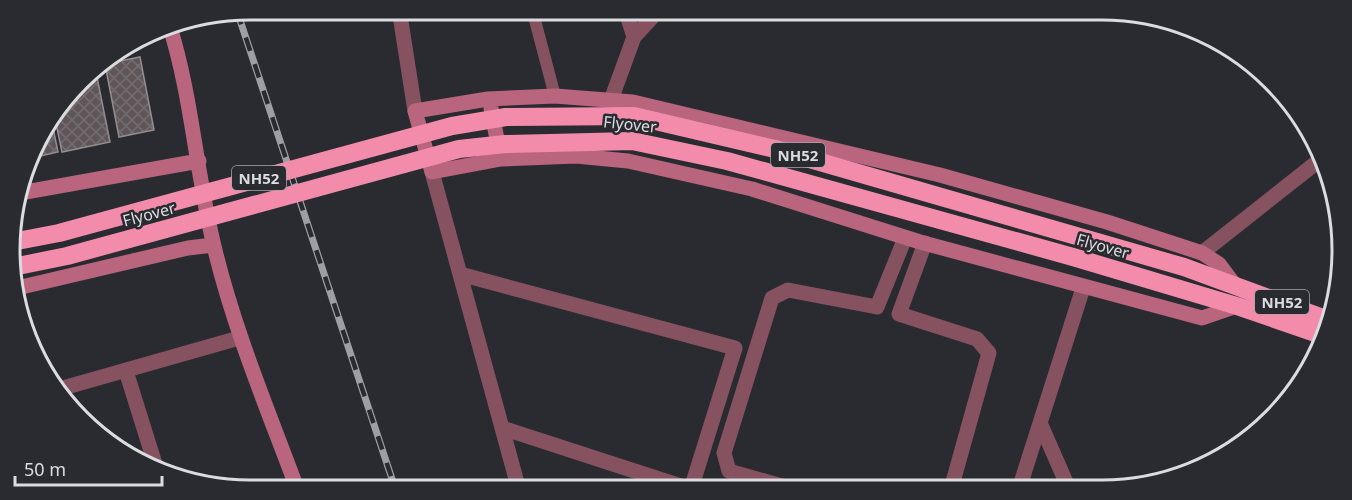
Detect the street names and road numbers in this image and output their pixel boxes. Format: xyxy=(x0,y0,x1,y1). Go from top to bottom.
street label: Flyover xyxy=(602,110,658,138)
road number: NH52 xyxy=(771,143,825,167)
road number: NH52 xyxy=(232,166,286,190)
street label: Flyover xyxy=(120,196,178,232)
street label: Flyover xyxy=(1074,228,1132,264)
road number: NH52 xyxy=(1255,290,1309,314)

